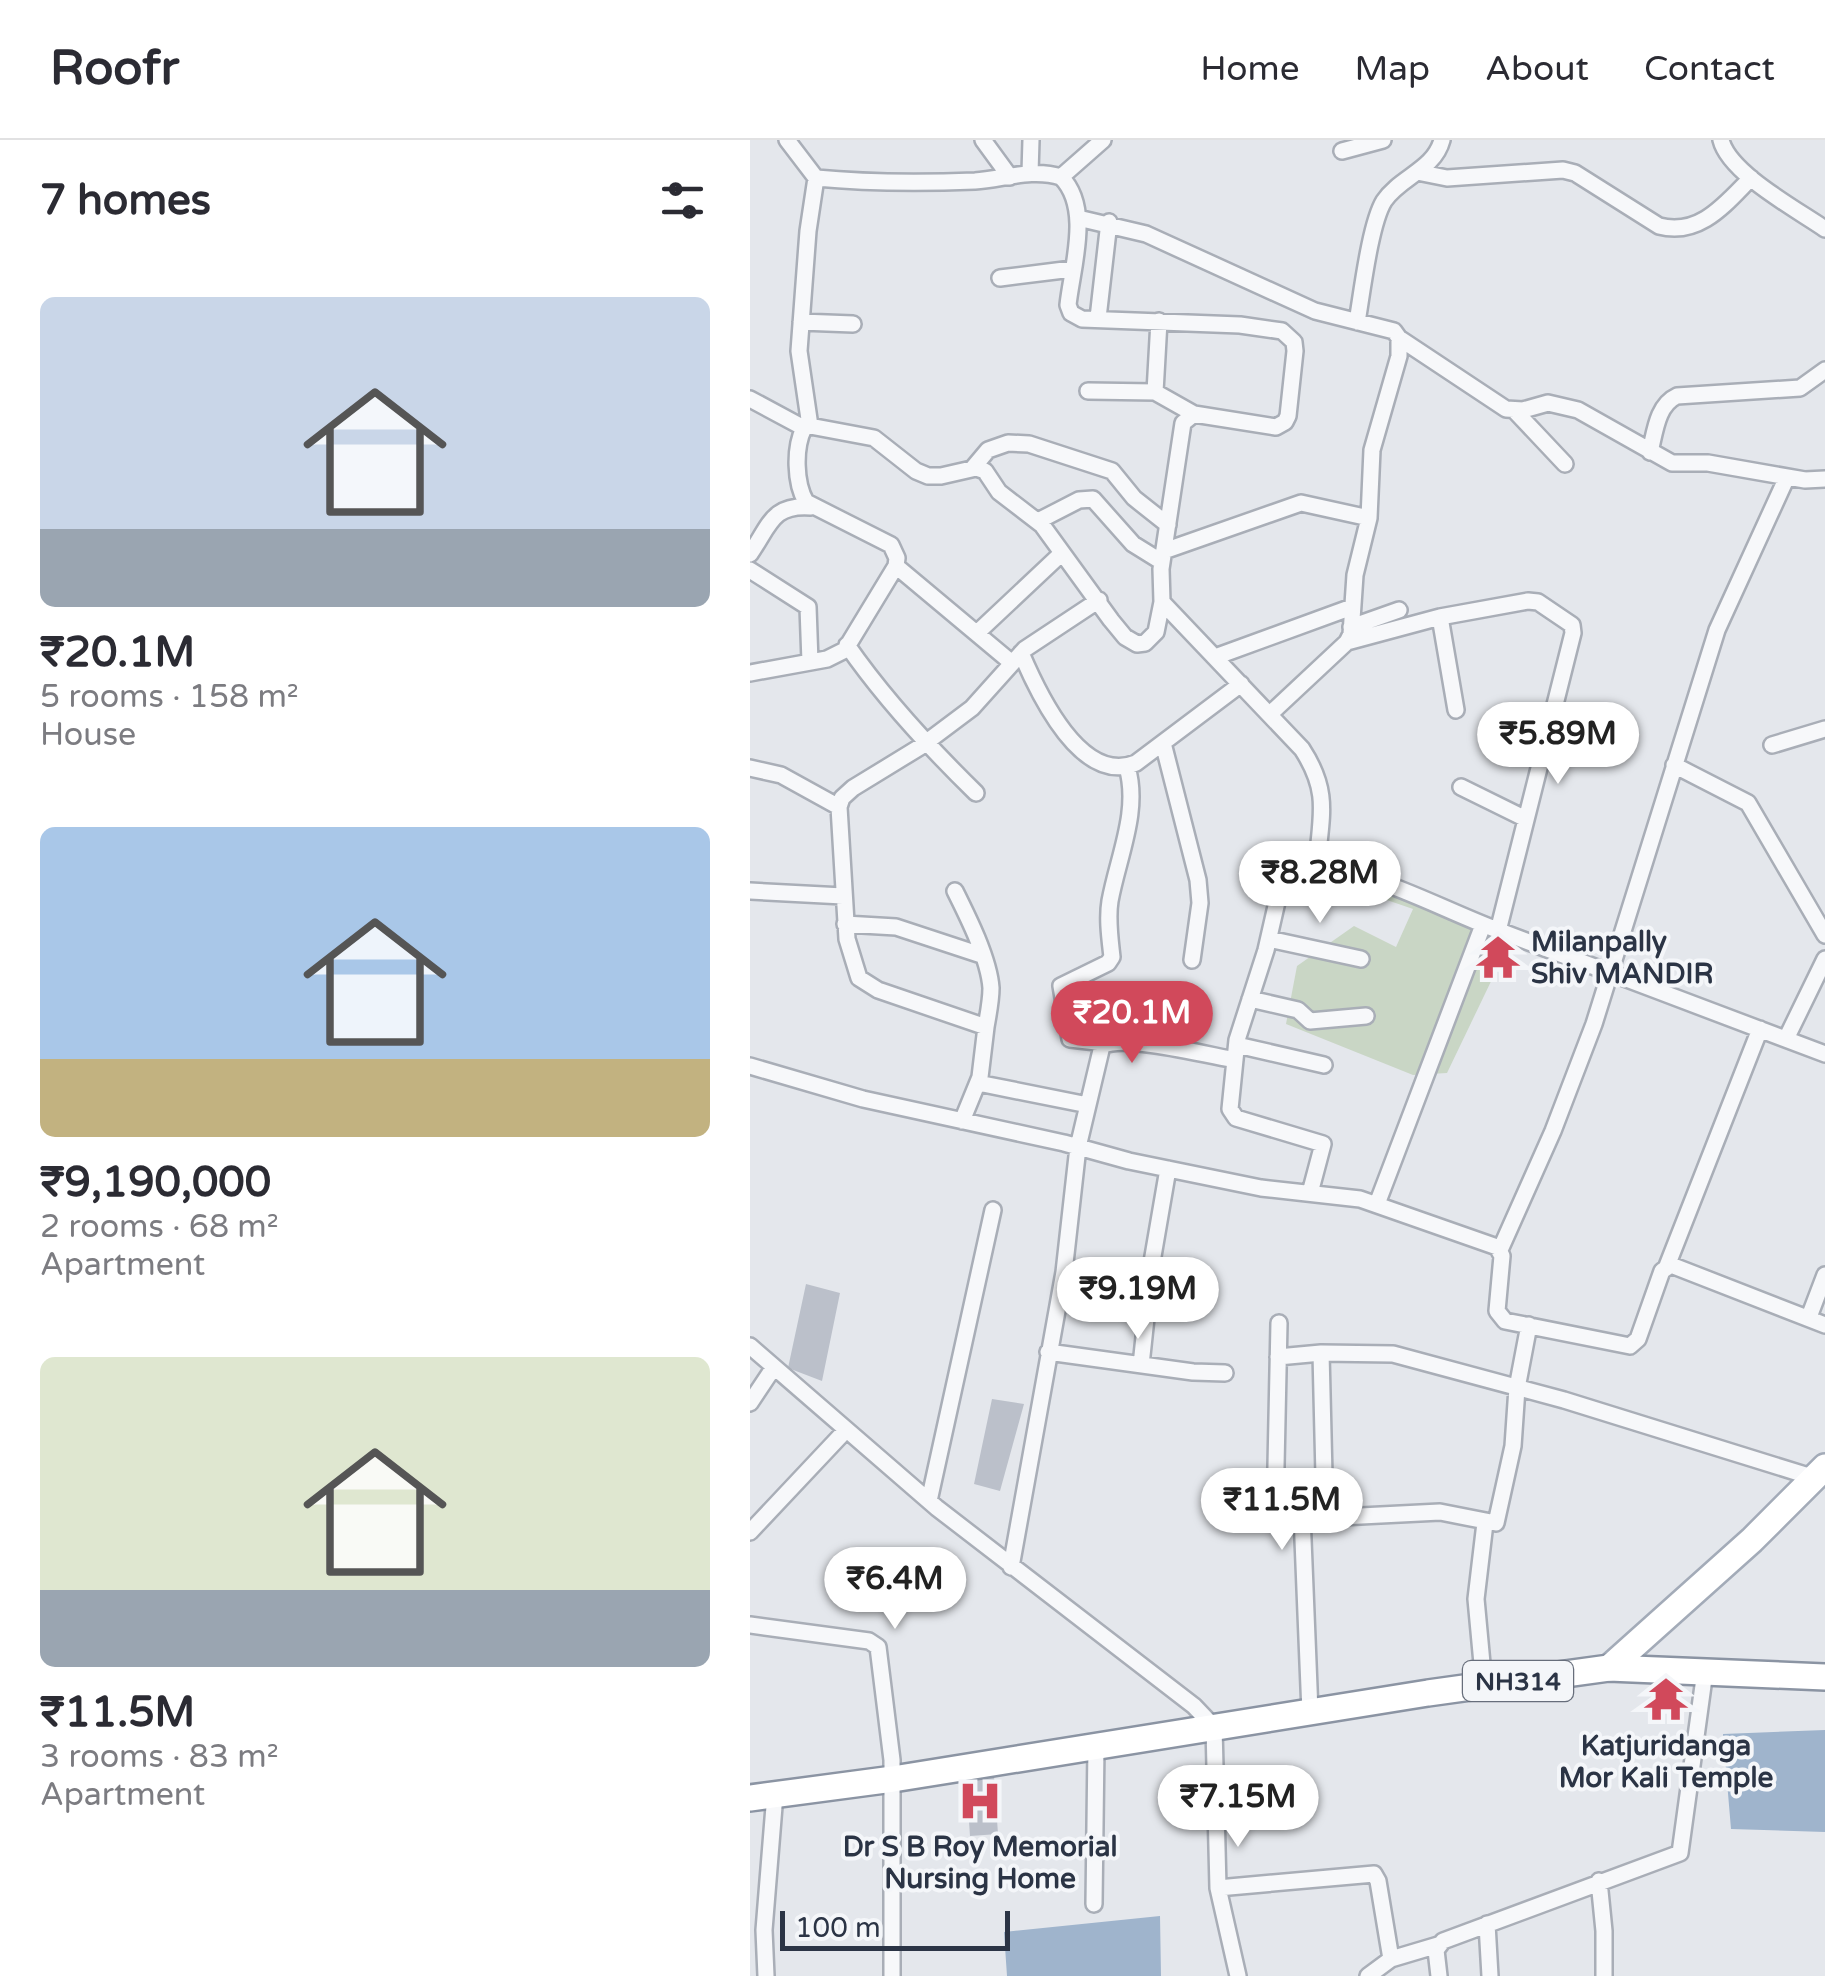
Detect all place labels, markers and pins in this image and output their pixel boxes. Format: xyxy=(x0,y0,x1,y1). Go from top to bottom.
pin: ₹5.89M xyxy=(1477,702,1639,787)
pin: ₹8.28M xyxy=(1239,841,1401,926)
place label: Milanpally Shiv MANDIR xyxy=(1531,925,1714,991)
temple icon: Milanpally Shiv MANDIR xyxy=(1474,933,1522,981)
pin: ₹20.1M xyxy=(1051,981,1213,1066)
pin: ₹9.19M xyxy=(1057,1257,1219,1342)
pin: ₹11.5M xyxy=(1201,1468,1363,1553)
pin: ₹6.4M xyxy=(825,1547,965,1632)
temple icon: Katjuridanga Mor Kali Temple xyxy=(1642,1675,1690,1723)
place label: Katjuridanga Mor Kali Temple xyxy=(1559,1729,1773,1795)
pin: ₹7.15M xyxy=(1157,1765,1319,1850)
hospital icon: Dr S B Roy Memorial Nursing Home xyxy=(956,1777,1004,1825)
place label: Dr S B Roy Memorial Nursing Home xyxy=(843,1830,1117,1896)

